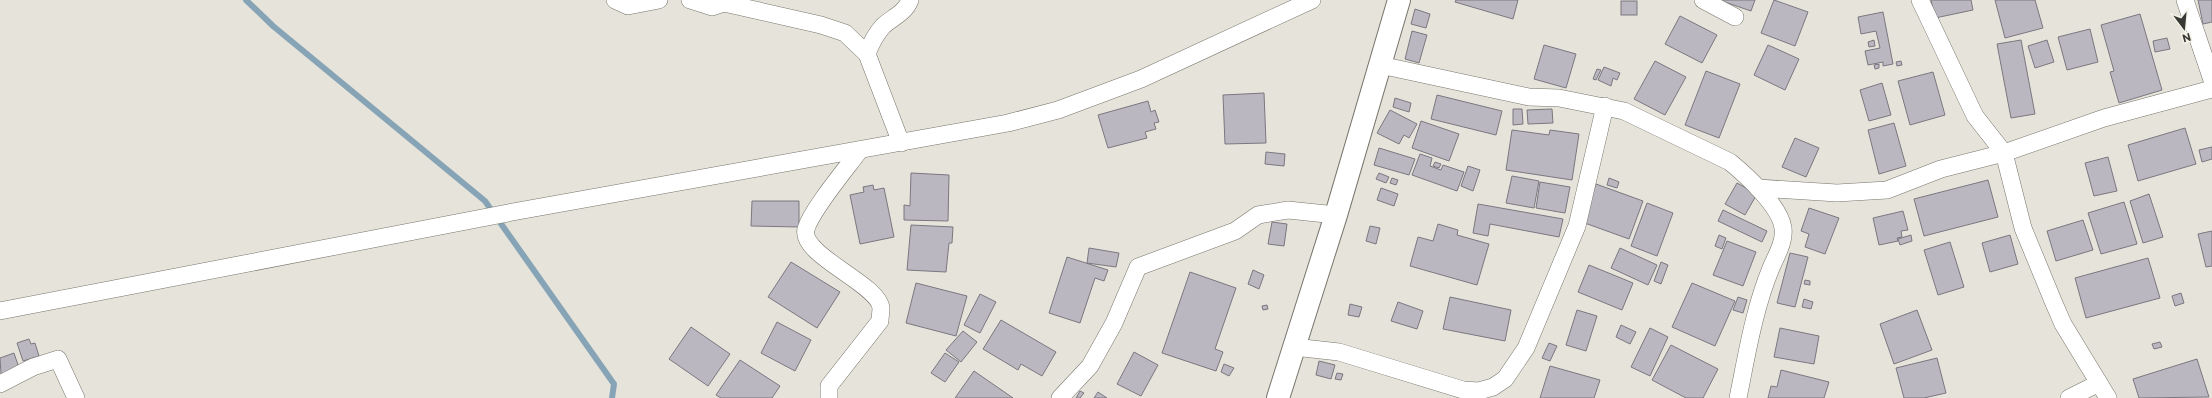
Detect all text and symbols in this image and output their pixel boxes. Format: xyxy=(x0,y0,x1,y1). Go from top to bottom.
north arrow xyxy=(2164,8,2204,48)
text: N xyxy=(2181,31,2193,45)

